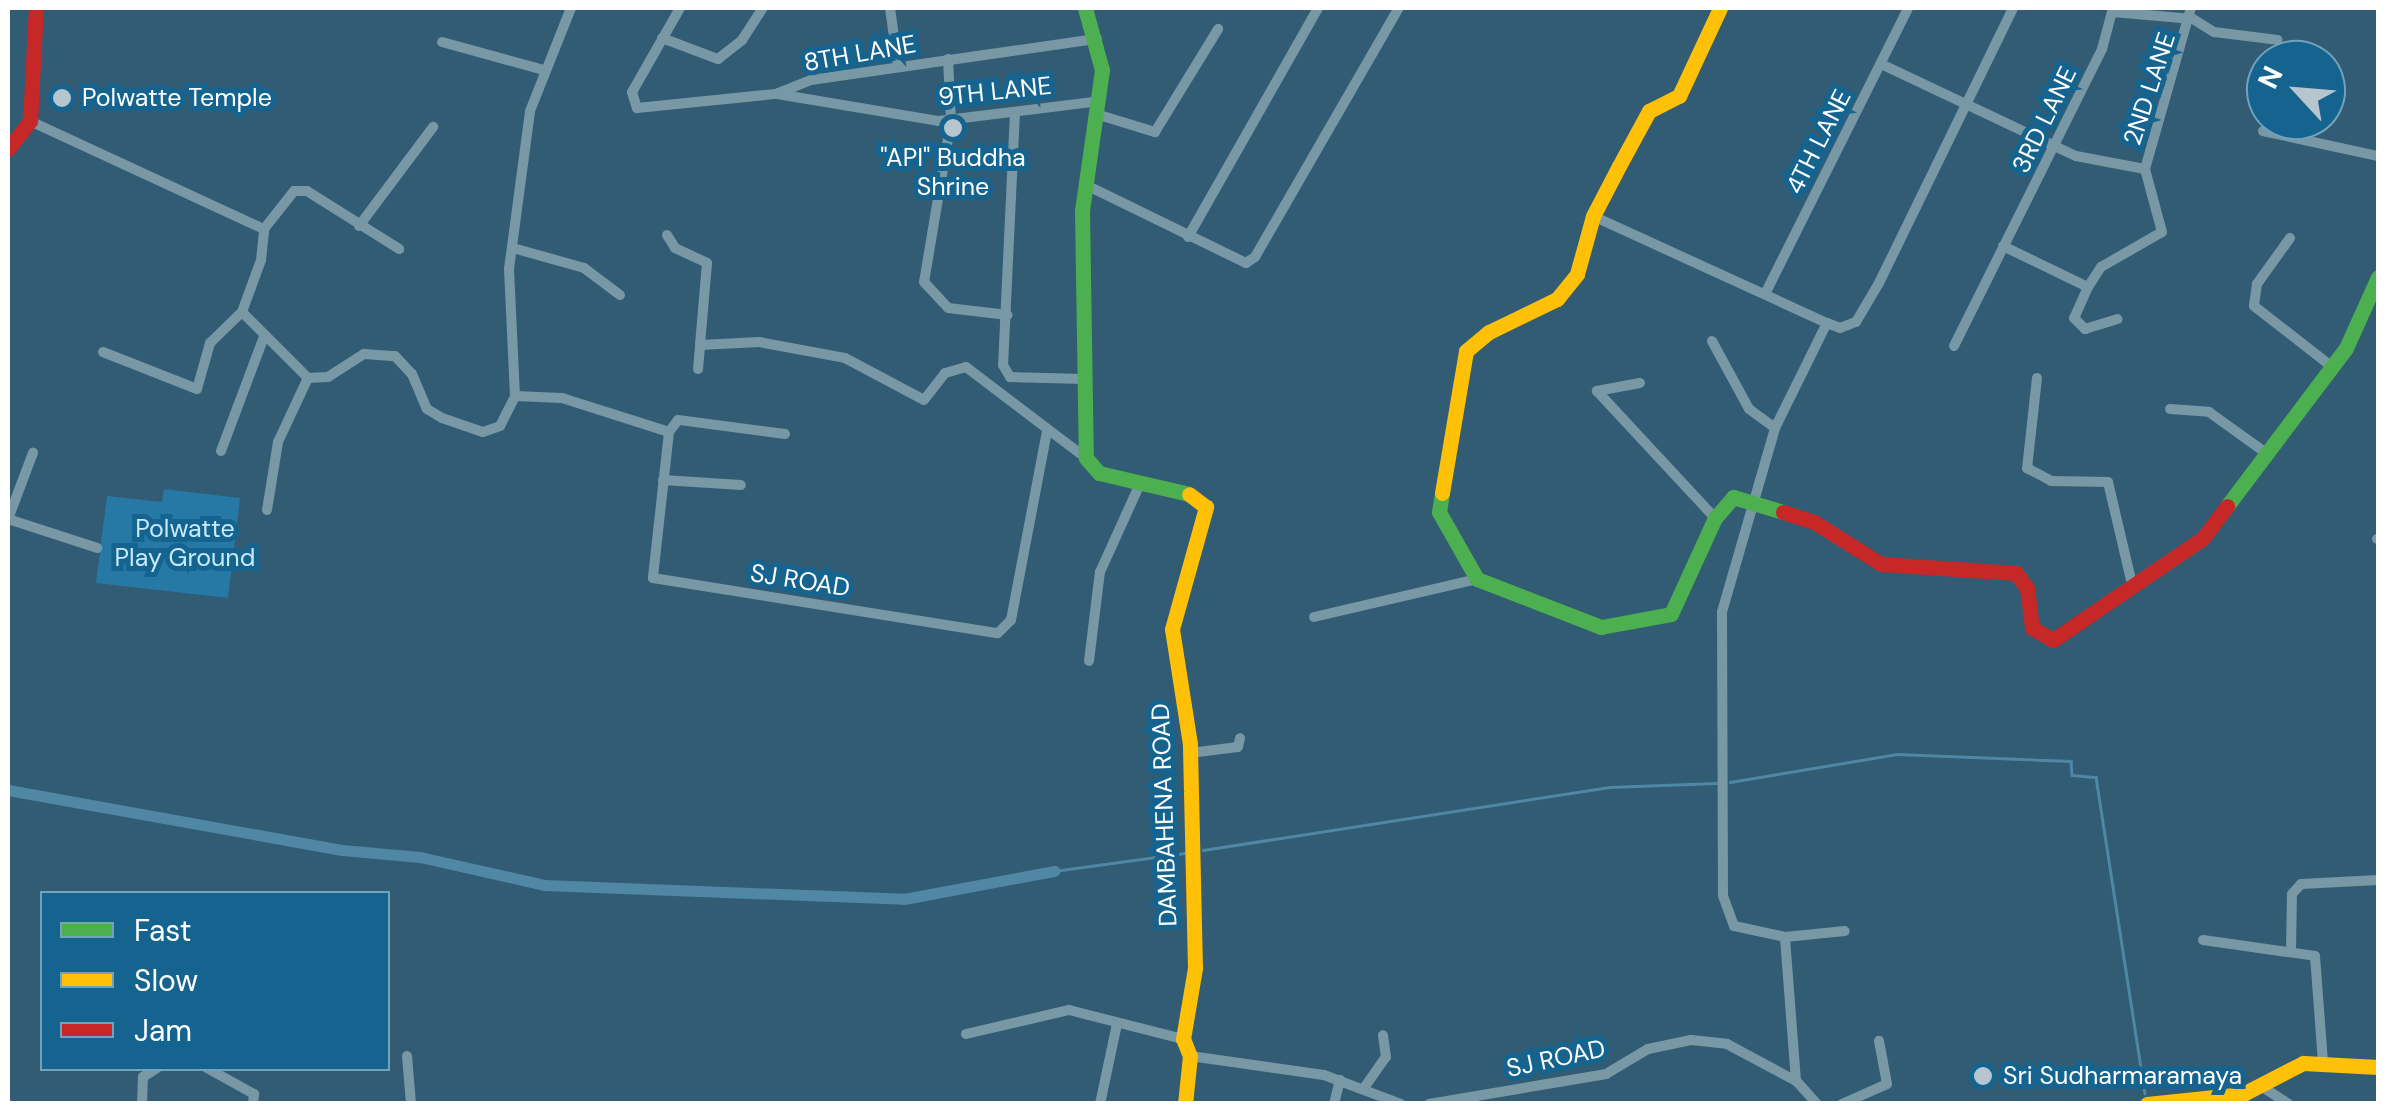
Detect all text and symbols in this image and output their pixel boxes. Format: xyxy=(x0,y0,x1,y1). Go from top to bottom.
street label: 8TH LANE xyxy=(802,29,918,79)
street label: 2ND LANE xyxy=(2118,29,2182,149)
north arrow xyxy=(2246,40,2346,140)
text: N xyxy=(2249,60,2291,95)
street label: 3RD LANE xyxy=(2006,62,2084,178)
street label: 9TH LANE xyxy=(937,71,1053,113)
place label: Polwatte Temple xyxy=(82,83,272,113)
street label: 4TH LANE xyxy=(1780,85,1858,199)
marker: Polwatte Temple xyxy=(51,87,73,109)
marker: "API" Buddha Shrine xyxy=(942,117,964,139)
place label: "API" Buddha Shrine xyxy=(880,144,1026,203)
park label: Polwatte Play Ground xyxy=(115,515,255,574)
street label: SJ ROAD xyxy=(748,558,852,604)
street label: DAMBAHENA ROAD xyxy=(1146,703,1184,927)
legend xyxy=(40,891,390,1071)
text: Fast xyxy=(134,911,192,950)
text: Slow xyxy=(134,961,198,1000)
text: Jam xyxy=(134,1011,192,1050)
street label: SJ ROAD xyxy=(1504,1034,1608,1084)
place label: Sri Sudharmaramaya xyxy=(2003,1061,2242,1091)
marker: Sri Sudharmaramaya xyxy=(1972,1065,1994,1087)

